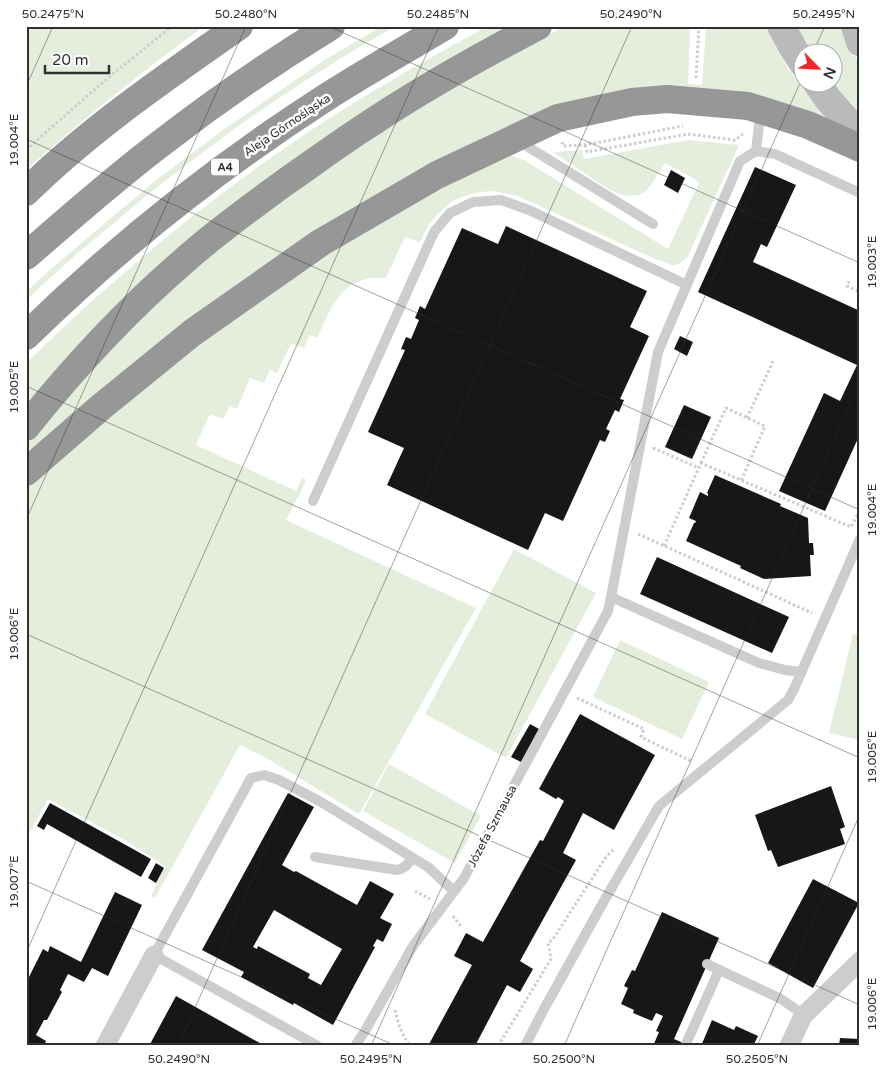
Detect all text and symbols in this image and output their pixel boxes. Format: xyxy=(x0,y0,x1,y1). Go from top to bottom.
text: 50.2475°N xyxy=(22,7,84,21)
text: 50.2480°N xyxy=(215,7,277,21)
text: 50.2485°N xyxy=(407,7,469,21)
text: 50.2490°N xyxy=(600,7,662,21)
text: 50.2495°N xyxy=(793,7,855,21)
scale bar xyxy=(45,42,109,74)
north arrow xyxy=(794,42,844,92)
text: 20 m xyxy=(52,51,89,69)
text: N xyxy=(819,64,839,82)
street label: Aleja Górnośląska xyxy=(241,91,333,159)
text: 19.004°E xyxy=(7,113,21,167)
road number: A4 xyxy=(211,158,239,176)
text: 19.003°E xyxy=(865,235,879,289)
text: 19.005°E xyxy=(7,360,21,413)
text: 19.004°E xyxy=(865,483,879,537)
text: 19.006°E xyxy=(7,607,21,660)
text: 19.005°E xyxy=(865,730,879,783)
street label: Józefa Szmausa xyxy=(465,783,519,869)
text: 19.007°E xyxy=(7,855,21,909)
text: 19.006°E xyxy=(865,977,879,1030)
text: 50.2490°N xyxy=(148,1052,210,1066)
text: 50.2495°N xyxy=(340,1052,402,1066)
text: 50.2500°N xyxy=(533,1052,595,1066)
text: 50.2505°N xyxy=(726,1052,788,1066)

